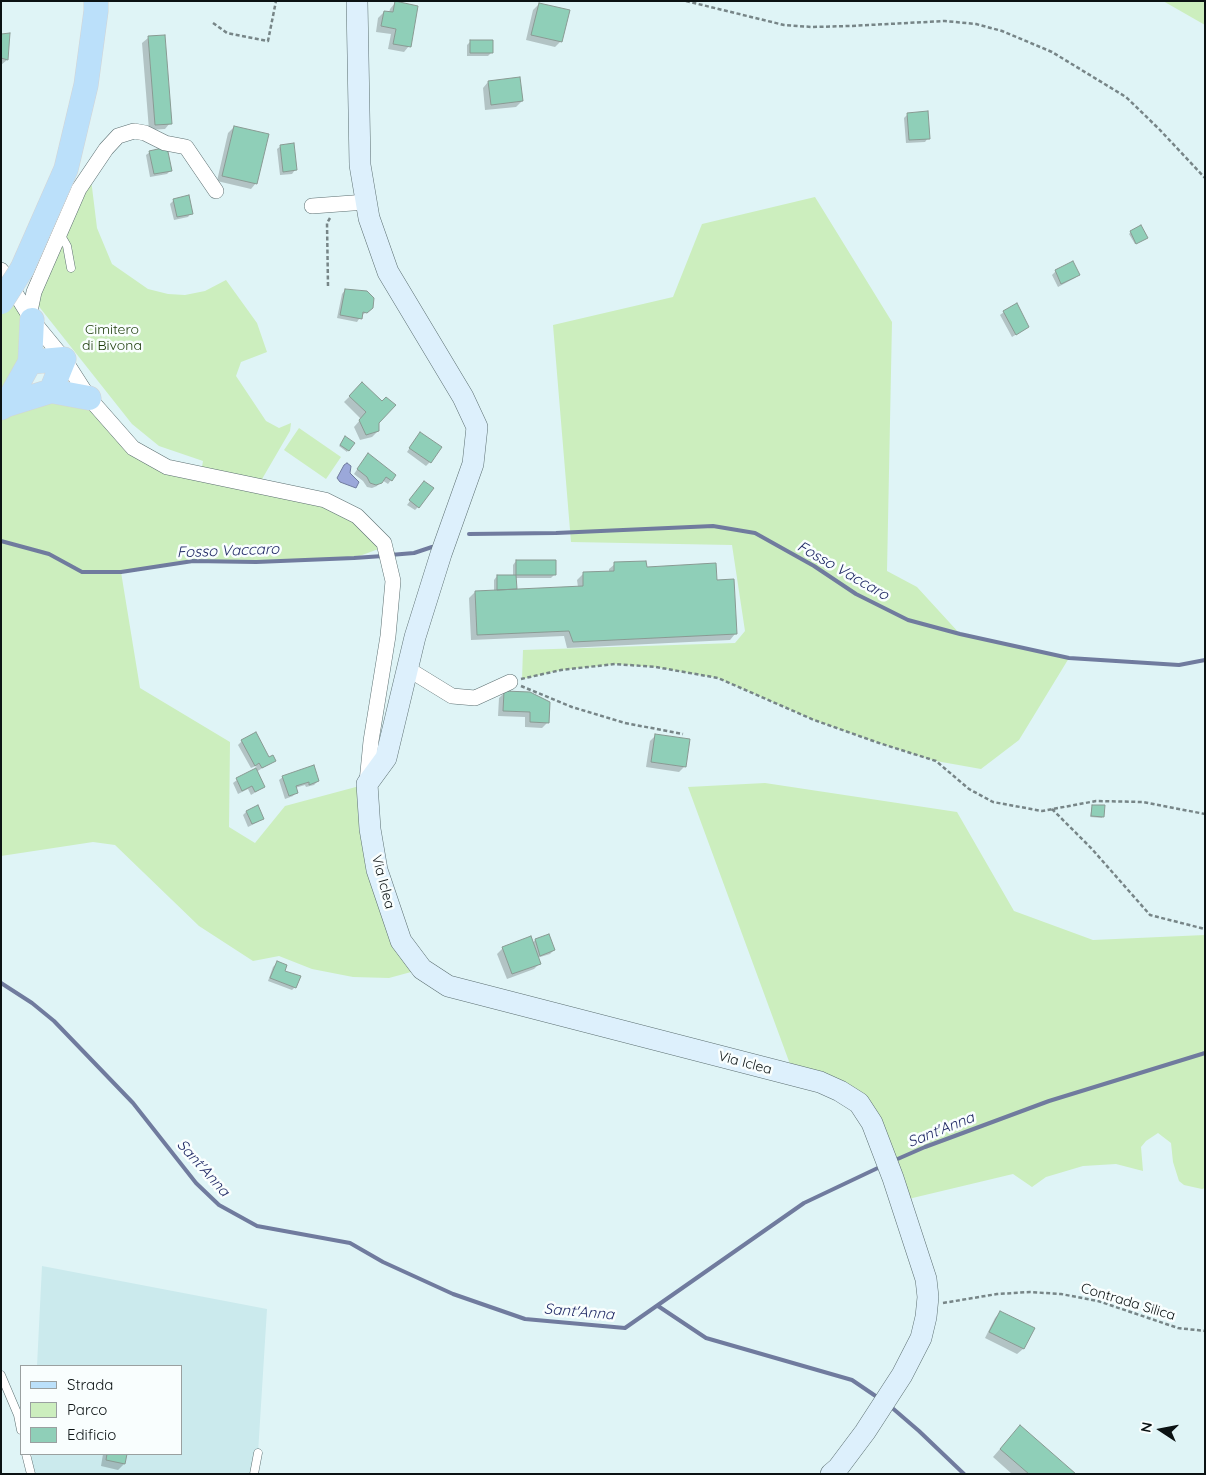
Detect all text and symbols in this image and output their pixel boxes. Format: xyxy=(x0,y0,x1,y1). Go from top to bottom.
park label: Cimitero di Bivona xyxy=(82,322,142,354)
water label: Fosso Vaccaro xyxy=(794,538,892,604)
water label: Fosso Vaccaro xyxy=(176,540,280,562)
street label: Via Iclea xyxy=(368,853,398,911)
street label: Via Iclea xyxy=(716,1048,774,1078)
water label: Sant'Anna xyxy=(905,1108,977,1152)
water label: Sant'Anna xyxy=(173,1136,233,1200)
street label: Contrada Silica xyxy=(1079,1280,1177,1324)
water label: Sant'Anna xyxy=(543,1300,615,1324)
legend xyxy=(20,1365,182,1455)
text: Strada xyxy=(67,1375,113,1394)
text: Parco xyxy=(67,1400,107,1419)
north arrow xyxy=(1136,1405,1186,1455)
text: N xyxy=(1136,1420,1156,1434)
text: Edificio xyxy=(67,1425,116,1444)

